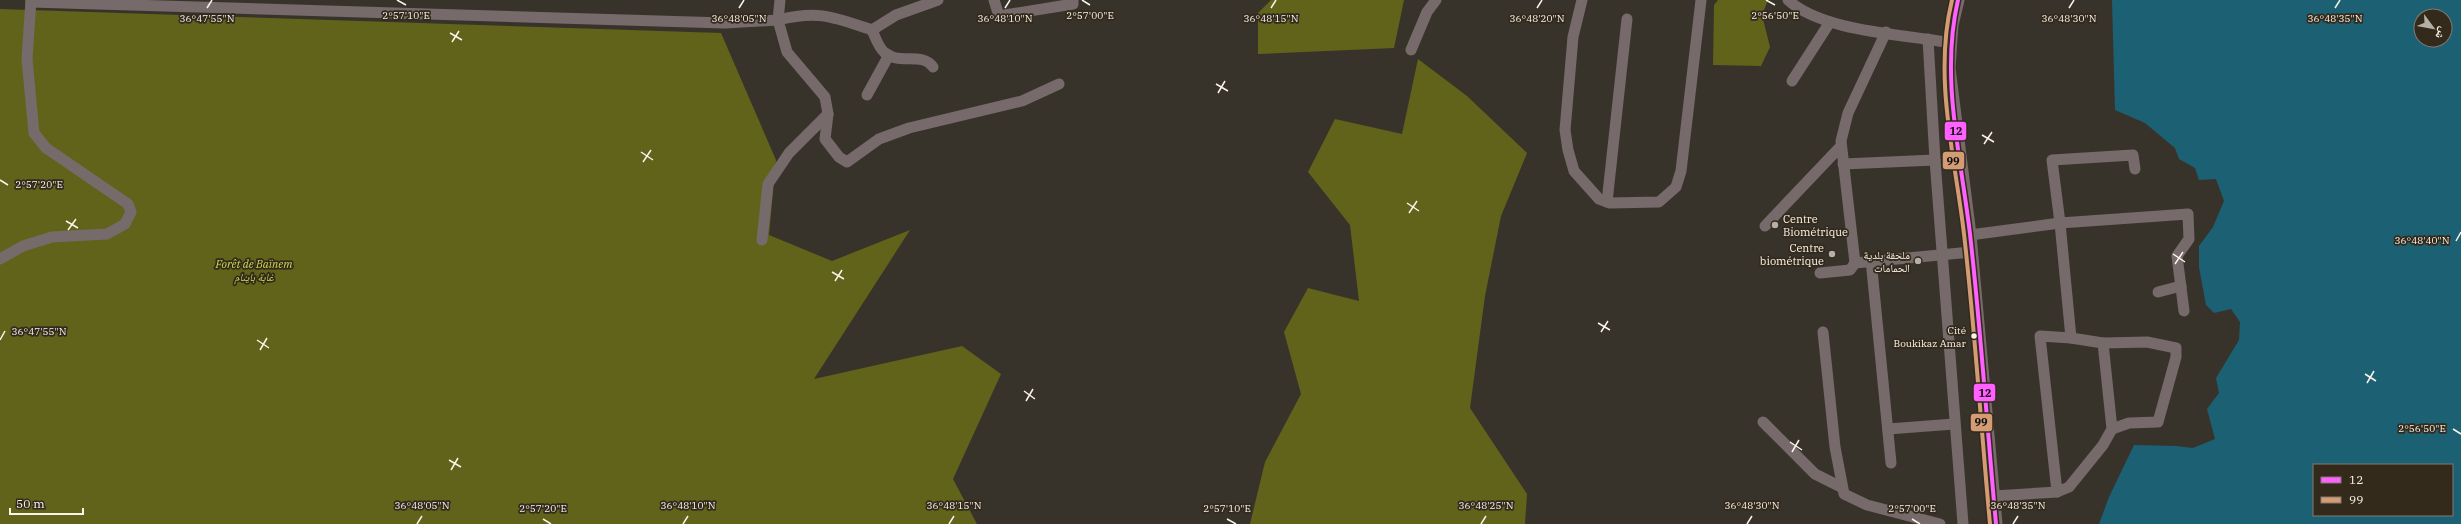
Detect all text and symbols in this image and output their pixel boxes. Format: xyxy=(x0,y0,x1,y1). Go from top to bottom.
north arrow xyxy=(2413,8,2453,48)
text: 2°57'10"E xyxy=(382,9,430,22)
text: 2°57'00"E xyxy=(1066,9,1114,22)
text: 2°56'50"E xyxy=(1751,9,1799,22)
text: 36°47'55"N xyxy=(180,12,235,25)
text: 36°48'05"N xyxy=(712,12,767,25)
text: 36°48'10"N xyxy=(978,12,1033,25)
text: 36°48'15"N xyxy=(1244,12,1299,25)
text: 36°48'20"N xyxy=(1510,12,1565,25)
text: 36°48'30"N xyxy=(2042,12,2097,25)
text: 36°48'35"N xyxy=(2308,12,2363,25)
text: ش xyxy=(2431,24,2451,42)
line badge: 12 xyxy=(1944,121,1967,141)
text: 12 xyxy=(1949,124,1963,138)
line badge: 99 xyxy=(1942,151,1965,170)
text: 99 xyxy=(1946,154,1960,168)
text: 2°57'20"E xyxy=(15,178,63,191)
place label: Centre Biométrique xyxy=(1783,212,1848,239)
marker: Centre Biométrique xyxy=(1770,220,1780,230)
text: 36°48'40"N xyxy=(2395,234,2450,247)
place label: Centre biométrique xyxy=(1760,241,1824,268)
place label: ملحقة بلدية الحمامات xyxy=(1864,248,1910,275)
marker: Centre biométrique xyxy=(1827,249,1837,259)
marker: ملحقة بلدية الحمامات xyxy=(1913,256,1923,266)
park label: Forêt de Baïnem غابة باينام xyxy=(215,257,293,285)
place label: Cité Boukikaz Amar xyxy=(1894,324,1967,350)
text: 36°47'55"N xyxy=(12,325,67,338)
marker: Cité Boukikaz Amar xyxy=(1969,331,1979,341)
line badge: 12 xyxy=(1973,383,1996,402)
text: 12 xyxy=(1978,386,1992,400)
line badge: 99 xyxy=(1970,413,1993,432)
text: 99 xyxy=(1974,415,1988,429)
text: 2°56'50"E xyxy=(2398,422,2446,435)
legend xyxy=(2313,464,2453,516)
text: 12 xyxy=(2349,472,2363,487)
scale bar xyxy=(10,490,83,516)
text: 99 xyxy=(2349,492,2363,507)
text: 50 m xyxy=(16,496,45,511)
text: 36°48'05"N xyxy=(395,499,450,512)
text: 36°48'10"N xyxy=(661,499,716,512)
text: 36°48'15"N xyxy=(927,499,982,512)
text: 36°48'25"N xyxy=(1459,499,1514,512)
text: 36°48'30"N xyxy=(1725,499,1780,512)
text: 36°48'35"N xyxy=(1991,499,2046,512)
text: 2°57'20"E xyxy=(519,502,567,515)
text: 2°57'10"E xyxy=(1203,502,1251,515)
text: 2°57'00"E xyxy=(1888,502,1936,515)

